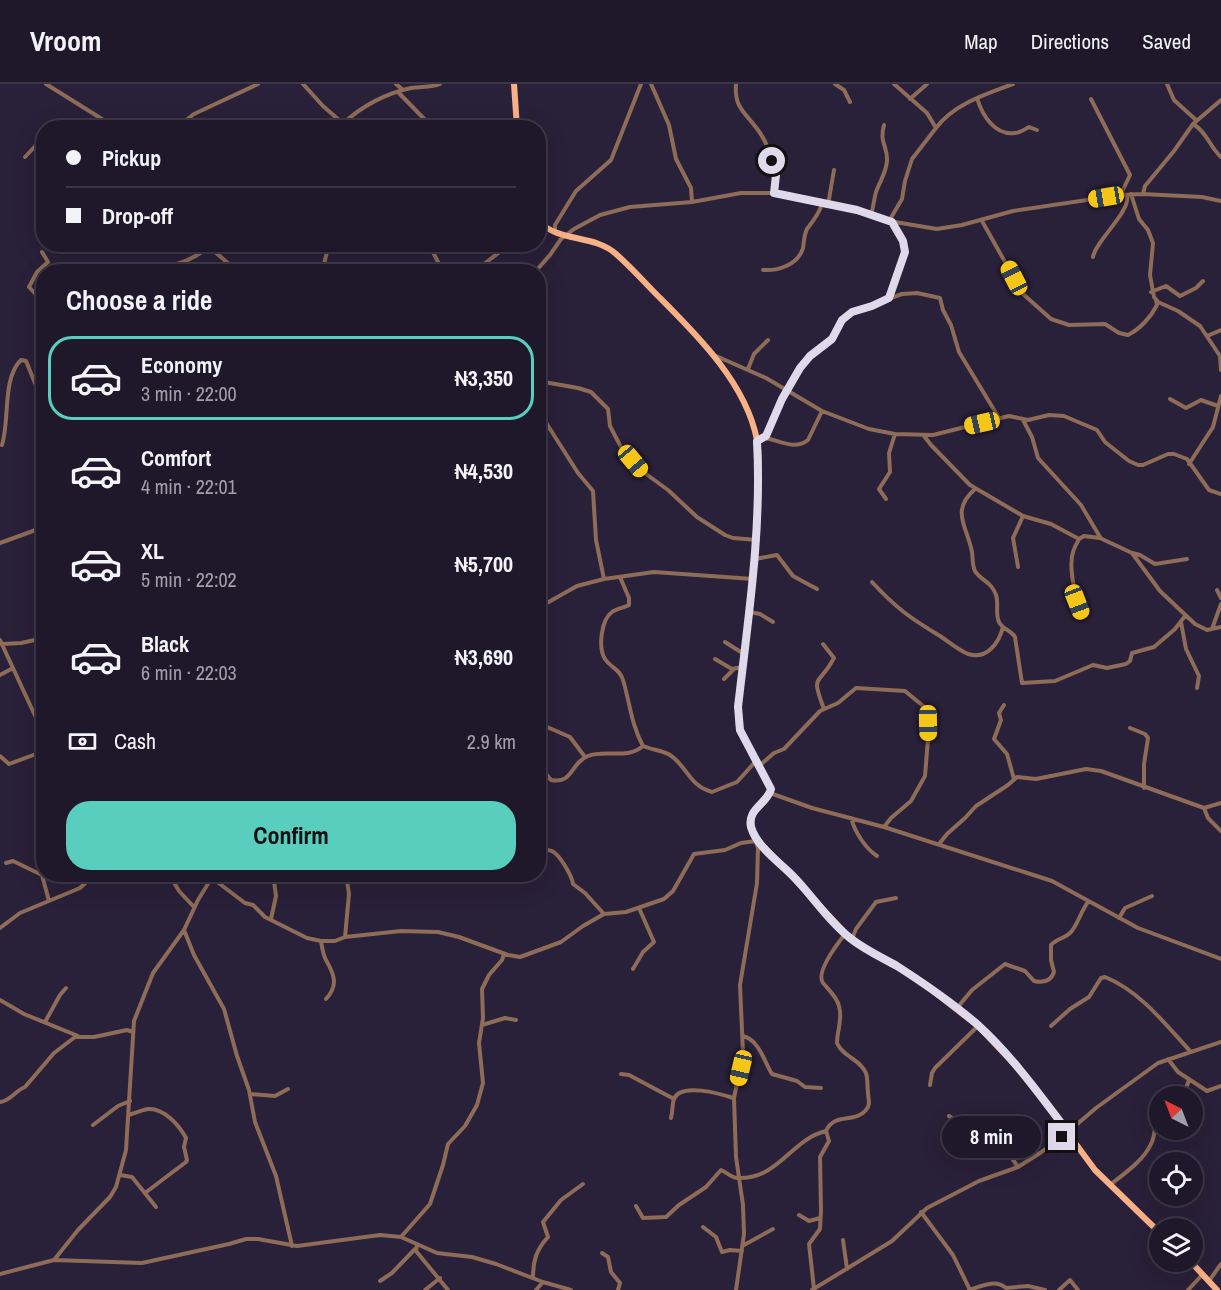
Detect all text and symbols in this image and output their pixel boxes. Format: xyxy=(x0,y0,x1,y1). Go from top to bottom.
text: Vroom xyxy=(30,22,101,60)
text: Map xyxy=(964,27,998,56)
text: Directions xyxy=(1031,27,1109,56)
text: Saved xyxy=(1142,27,1191,56)
text: Pickup xyxy=(102,143,161,173)
route start xyxy=(758,147,785,174)
car xyxy=(1087,185,1125,209)
text: Drop-off xyxy=(102,201,173,231)
car xyxy=(998,258,1030,298)
text: Choose a ride xyxy=(66,282,212,318)
text: Economy xyxy=(141,350,222,380)
icon: car xyxy=(69,351,123,405)
text: ₦3,350 xyxy=(455,363,513,393)
text: 3 min · 22:00 xyxy=(141,380,237,407)
car xyxy=(962,410,1002,436)
car xyxy=(615,441,651,481)
text: Comfort xyxy=(141,443,211,473)
icon: car xyxy=(69,444,123,498)
text: ₦4,530 xyxy=(455,456,513,486)
text: 4 min · 22:01 xyxy=(141,473,237,500)
text: XL xyxy=(141,536,164,566)
icon: car xyxy=(69,537,123,591)
text: ₦5,700 xyxy=(455,549,513,579)
text: 5 min · 22:02 xyxy=(141,566,237,593)
car xyxy=(1062,582,1092,622)
text: Black xyxy=(141,629,189,659)
icon: car xyxy=(69,630,123,684)
text: ₦3,690 xyxy=(455,642,513,672)
text: 6 min · 22:03 xyxy=(141,659,237,686)
car xyxy=(919,705,937,741)
icon: cash xyxy=(66,725,99,758)
text: Cash xyxy=(114,726,156,756)
text: 2.9 km xyxy=(467,728,516,755)
button: Confirm xyxy=(66,801,516,870)
car xyxy=(728,1048,754,1088)
north arrow xyxy=(1149,1086,1203,1140)
map controls xyxy=(1149,1086,1203,1272)
callout: 8 min xyxy=(942,1116,1041,1158)
text: 8 min xyxy=(970,1123,1013,1150)
route end xyxy=(1048,1123,1075,1150)
button: locate xyxy=(1149,1152,1203,1206)
button: layers xyxy=(1149,1218,1203,1272)

